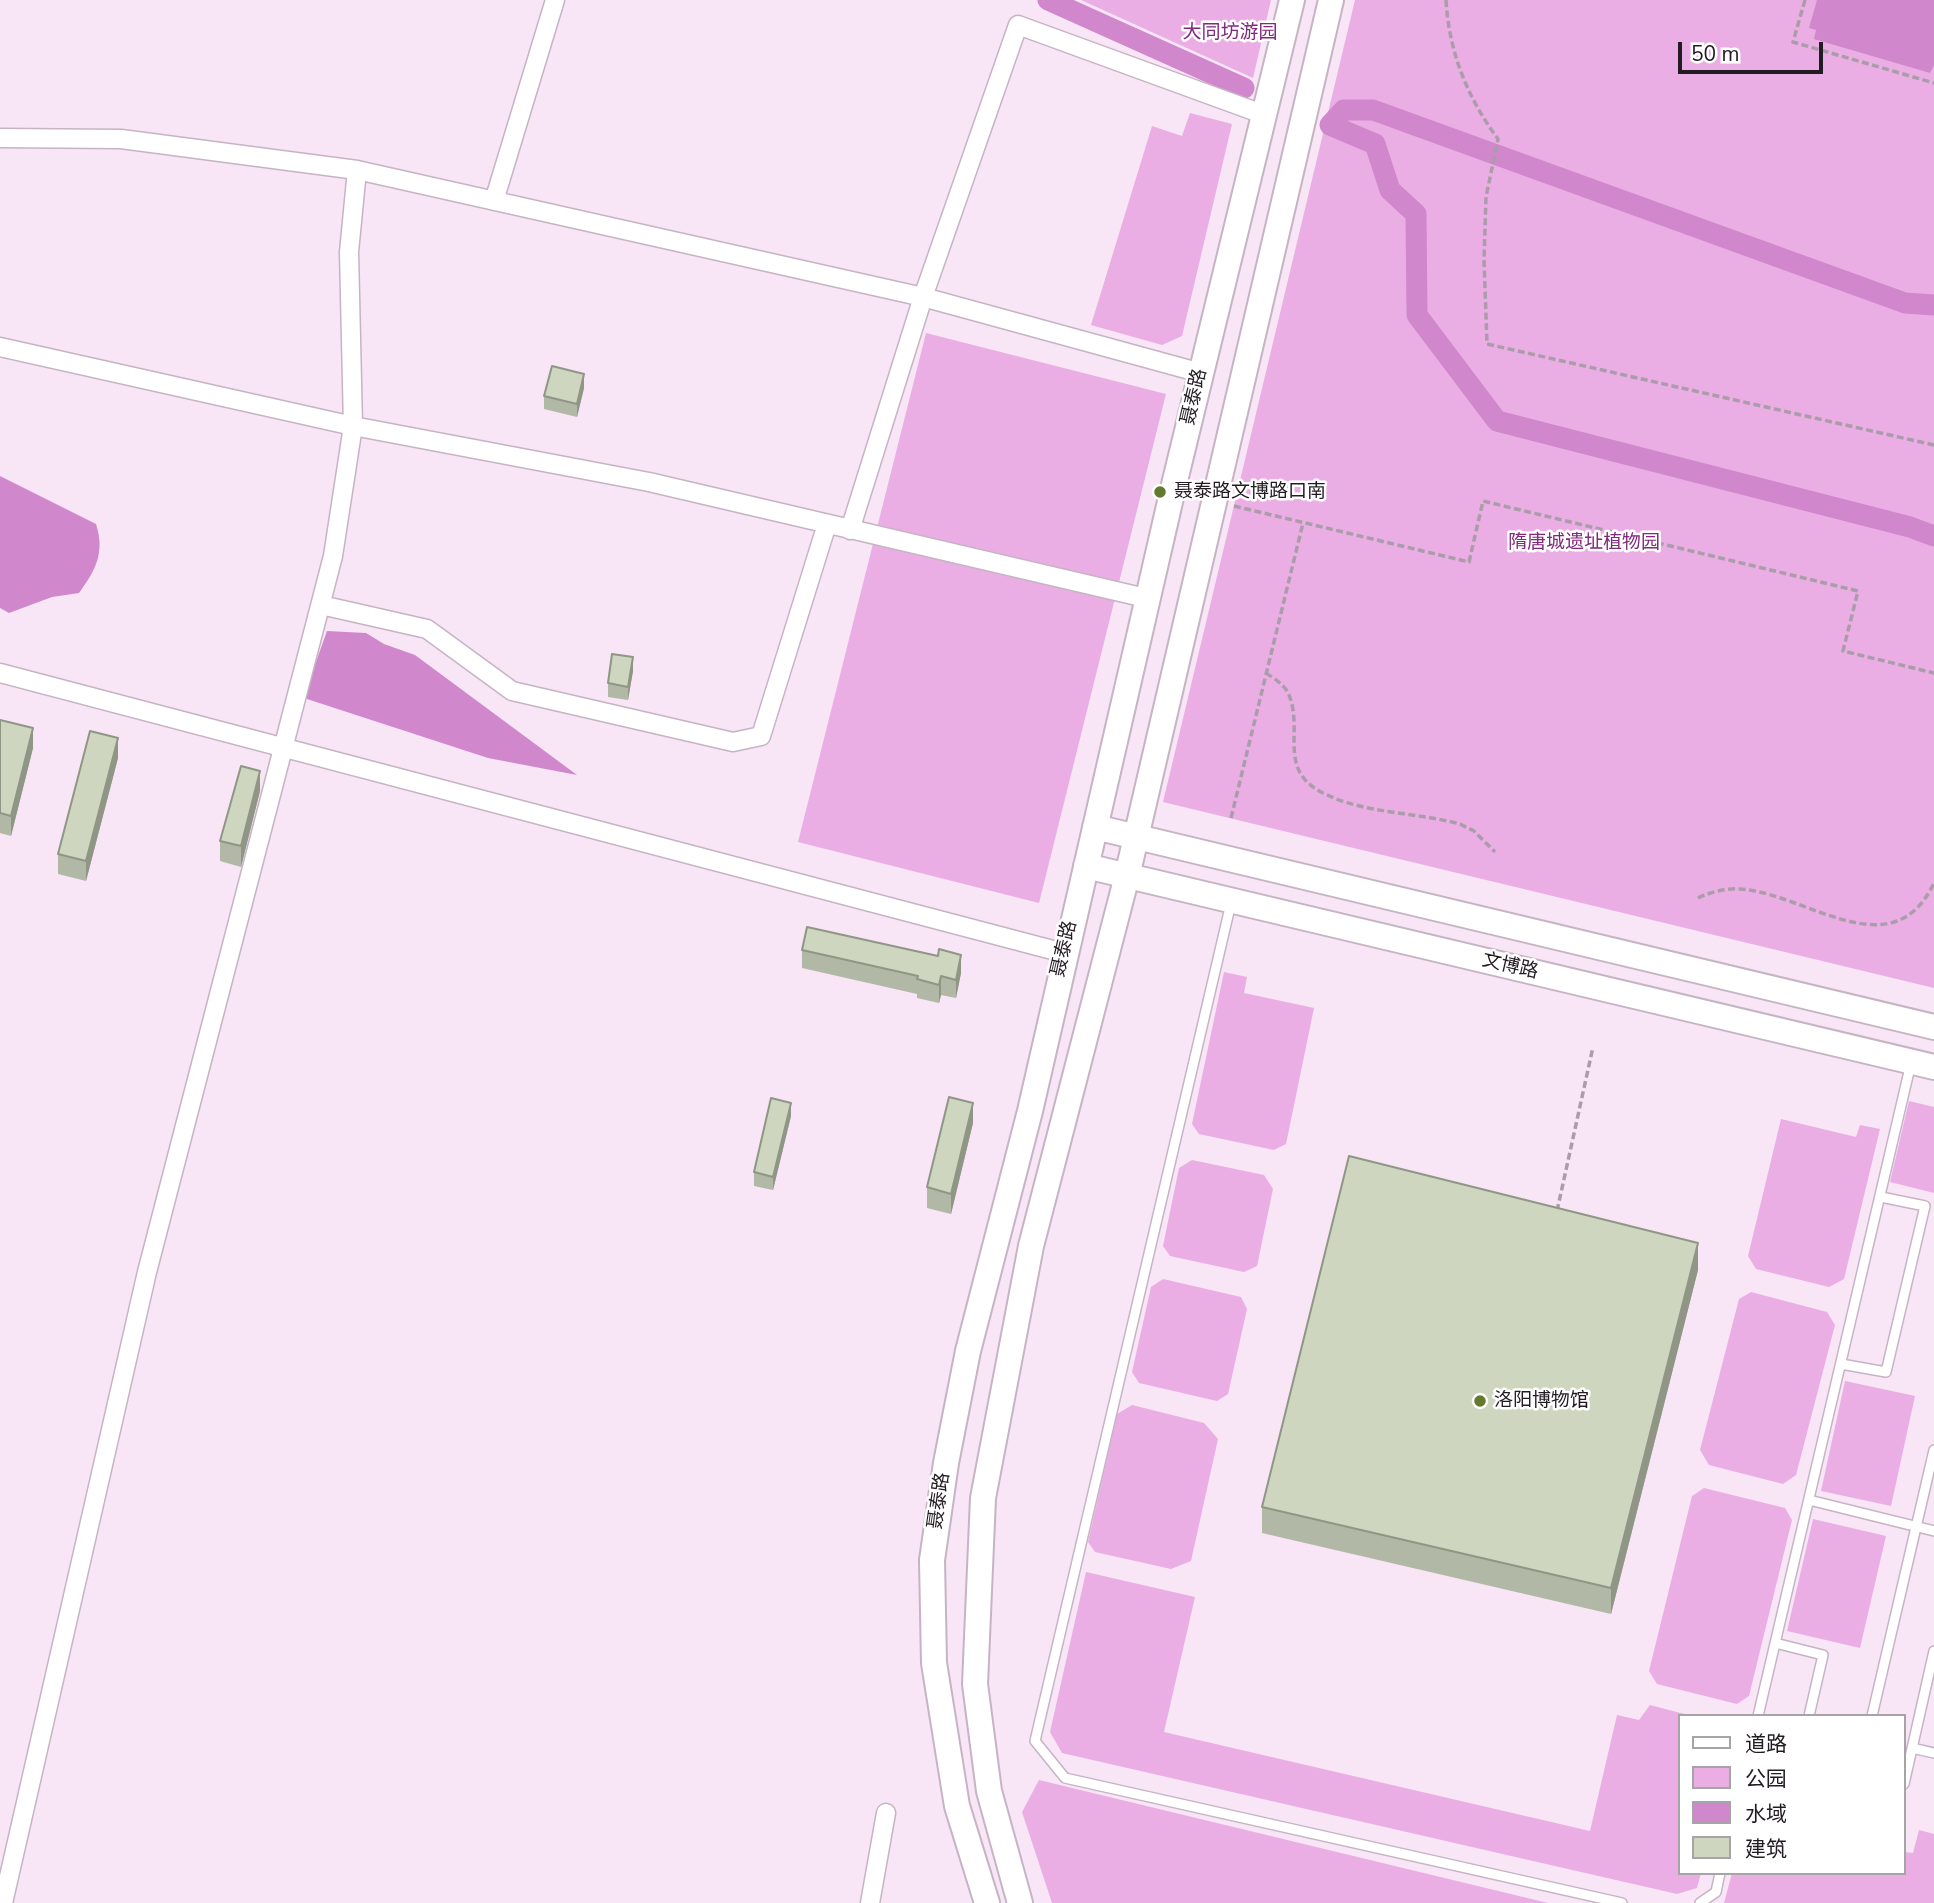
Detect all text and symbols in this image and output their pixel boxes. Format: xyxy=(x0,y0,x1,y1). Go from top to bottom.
park label: 大同坊游园 xyxy=(1183,22,1277,44)
scale bar xyxy=(1682,28,1827,72)
text: 50 m xyxy=(1691,40,1740,68)
street label: 聂泰路 xyxy=(1177,367,1213,427)
place label: 聂泰路文博路口南 xyxy=(1174,481,1326,503)
marker: 聂泰路文博路口南 xyxy=(1152,484,1168,500)
park label: 隋唐城遗址植物园 xyxy=(1508,532,1660,554)
street label: 聂泰路 xyxy=(1047,919,1083,979)
street label: 文博路 xyxy=(1480,949,1540,985)
place label: 洛阳博物馆 xyxy=(1494,1390,1589,1412)
marker: 洛阳博物馆 xyxy=(1472,1393,1488,1409)
street label: 聂泰路 xyxy=(925,1471,955,1531)
legend xyxy=(1678,1714,1906,1875)
text: 道路 xyxy=(1745,1730,1787,1758)
text: 公园 xyxy=(1745,1765,1787,1793)
text: 水域 xyxy=(1745,1800,1787,1828)
text: 建筑 xyxy=(1745,1835,1787,1863)

